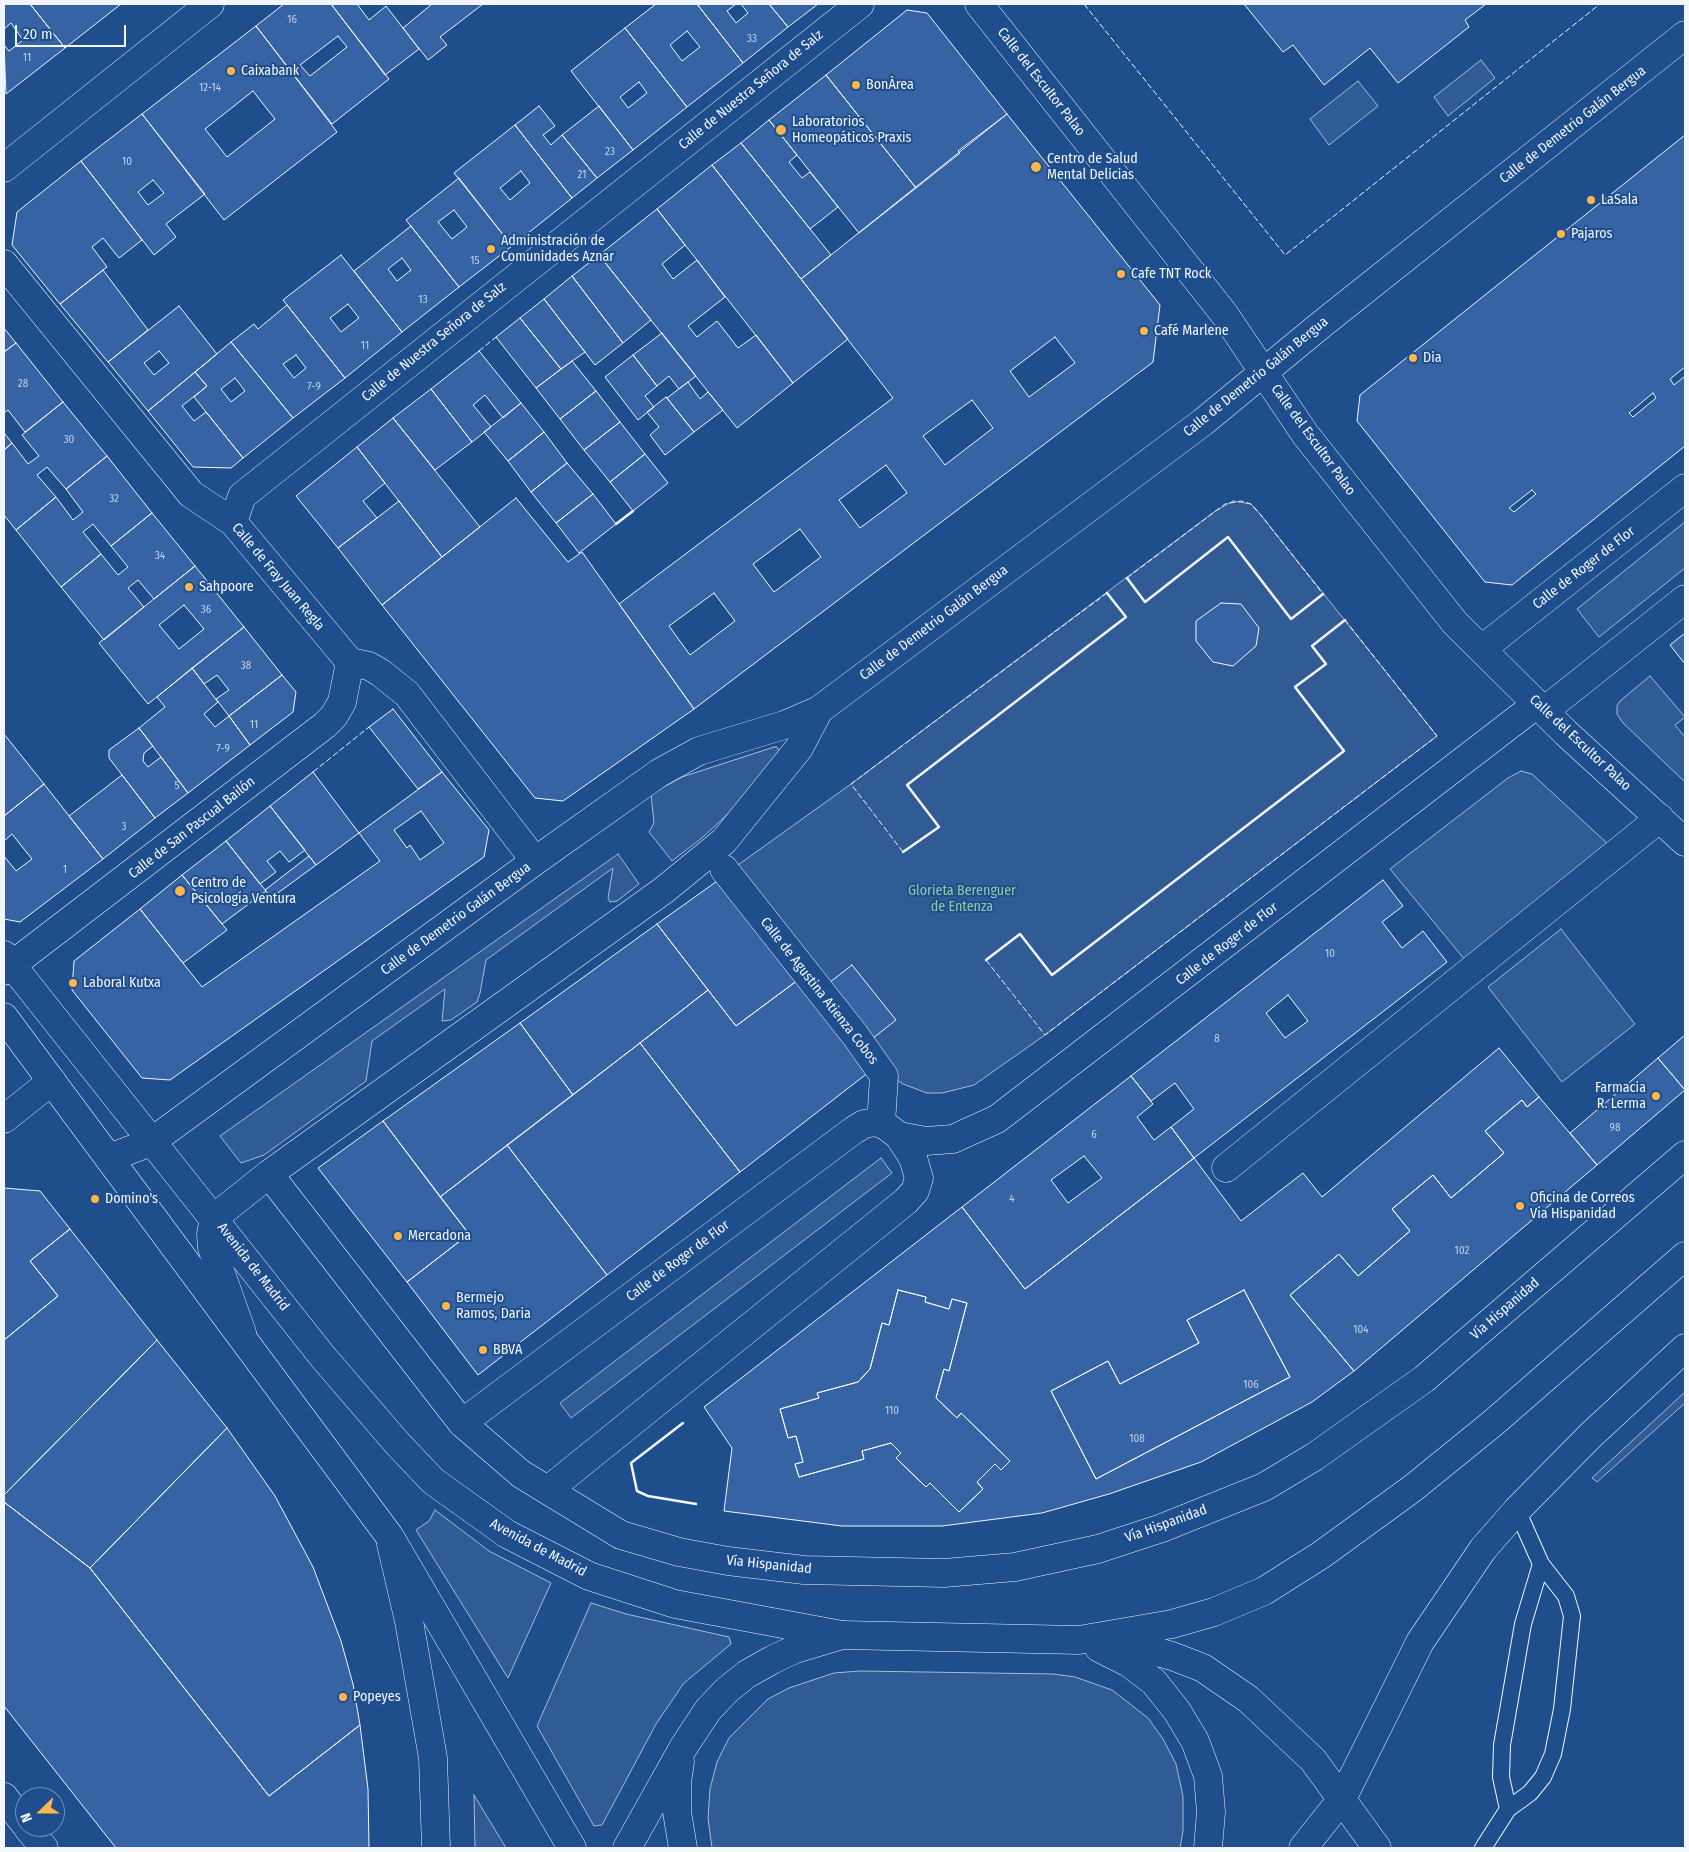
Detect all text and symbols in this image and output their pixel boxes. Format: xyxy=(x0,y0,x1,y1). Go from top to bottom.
house number: 16 xyxy=(287,13,297,27)
scale bar xyxy=(18,15,129,47)
street label: Calle del Escultor Palao xyxy=(993,24,1089,140)
text: 20 m xyxy=(23,25,53,43)
street label: Calle de Nuestra Señora de Salz xyxy=(675,27,827,153)
house number: 33 xyxy=(747,32,757,46)
house number: 11 xyxy=(23,51,31,65)
place label: Caixabank xyxy=(241,63,299,79)
street label: Calle de Demetrio Galán Bergua xyxy=(1496,63,1650,187)
marker: Caixabank xyxy=(225,65,237,77)
place label: BonÀrea xyxy=(866,77,914,93)
marker: BonÀrea xyxy=(850,79,862,91)
house number: 12-14 xyxy=(199,81,221,95)
place label: Laboratorios Homeopáticos Praxis xyxy=(792,114,912,146)
marker: Laboratorios Homeopáticos Praxis xyxy=(774,123,788,137)
house number: 23 xyxy=(605,145,615,159)
place label: Centro de Salud Mental Delicias xyxy=(1047,151,1138,184)
house number: 10 xyxy=(122,155,132,169)
marker: Centro de Salud Mental Delicias xyxy=(1029,160,1043,174)
house number: 21 xyxy=(578,168,586,182)
place label: LaSala xyxy=(1601,192,1638,208)
marker: LaSala xyxy=(1585,194,1597,206)
place label: Pajaros xyxy=(1571,226,1613,242)
marker: Pajaros xyxy=(1555,228,1567,240)
place label: Administración de Comunidades Aznar xyxy=(501,233,614,266)
marker: Administración de Comunidades Aznar xyxy=(485,243,497,255)
house number: 15 xyxy=(470,254,480,268)
place label: Cafe TNT Rock xyxy=(1131,266,1211,282)
marker: Cafe TNT Rock xyxy=(1115,268,1127,280)
street label: Calle de Nuestra Señora de Salz xyxy=(358,279,510,405)
house number: 13 xyxy=(418,293,428,307)
street label: Calle de Demetrio Galán Bergua xyxy=(1180,313,1332,441)
place label: Café Marlene xyxy=(1154,323,1229,339)
marker: Café Marlene xyxy=(1138,325,1150,337)
house number: 11 xyxy=(361,339,369,353)
place label: Dia xyxy=(1423,350,1442,366)
marker: Dia xyxy=(1407,352,1419,364)
house number: 28 xyxy=(18,377,28,391)
house number: 7-9 xyxy=(307,380,321,394)
street label: Calle del Escultor Palao xyxy=(1267,381,1359,499)
house number: 30 xyxy=(64,433,74,447)
house number: 32 xyxy=(109,492,119,506)
street label: Calle de Fray Juan Regla xyxy=(228,520,328,634)
street label: Calle de Roger de Flor xyxy=(1530,523,1638,613)
house number: 34 xyxy=(155,549,165,563)
street label: Calle de Demetrio Galán Bergua xyxy=(857,562,1011,684)
place label: Sahpoore xyxy=(199,579,254,595)
marker: Sahpoore xyxy=(183,581,195,593)
house number: 36 xyxy=(201,603,211,617)
house number: 38 xyxy=(241,659,251,673)
street label: Calle del Escultor Palao xyxy=(1526,691,1634,795)
house number: 11 xyxy=(250,718,258,732)
house number: 7-9 xyxy=(216,742,230,756)
street label: Calle de San Pascual Bailón xyxy=(125,773,259,883)
house number: 5 xyxy=(174,779,180,793)
house number: 3 xyxy=(122,820,126,834)
street label: Calle de Demetrio Galán Bergua xyxy=(378,859,534,979)
house number: 1 xyxy=(63,863,67,877)
place label: Centro de Psicología Ventura xyxy=(191,875,296,908)
park label: Glorieta Berenguer de Entenza xyxy=(908,883,1016,916)
marker: Centro de Psicología Ventura xyxy=(173,884,187,898)
street label: Calle de Roger de Flor xyxy=(1173,899,1281,989)
street label: Calle de Agustina Atienza Cobos xyxy=(756,914,882,1068)
house number: 10 xyxy=(1325,947,1335,961)
place label: Laboral Kutxa xyxy=(83,975,161,991)
marker: Laboral Kutxa xyxy=(67,977,79,989)
house number: 8 xyxy=(1214,1032,1220,1046)
place label: Farmacia R. Lerma xyxy=(1595,1080,1646,1112)
marker: Farmacia R. Lerma xyxy=(1650,1090,1662,1102)
house number: 98 xyxy=(1610,1121,1620,1135)
house number: 6 xyxy=(1091,1128,1097,1142)
place label: Oficina de Correos Vía Hispanidad xyxy=(1530,1190,1635,1222)
place label: Domino's xyxy=(105,1191,158,1207)
house number: 4 xyxy=(1009,1192,1015,1206)
marker: Domino's xyxy=(89,1193,101,1205)
marker: Oficina de Correos Vía Hispanidad xyxy=(1514,1200,1526,1212)
street label: Calle de Roger de Flor xyxy=(623,1217,733,1305)
street label: Avenida de Madrid xyxy=(213,1220,293,1314)
place label: Mercadona xyxy=(408,1228,471,1244)
marker: Mercadona xyxy=(392,1230,404,1242)
house number: 102 xyxy=(1455,1244,1469,1258)
street label: Vía Hispanidad xyxy=(1467,1274,1543,1344)
place label: Bermejo Ramos, Daria xyxy=(456,1290,531,1322)
marker: Bermejo Ramos, Daria xyxy=(440,1300,452,1312)
house number: 104 xyxy=(1353,1323,1369,1337)
place label: BBVA xyxy=(493,1342,522,1358)
marker: BBVA xyxy=(477,1344,489,1356)
house number: 106 xyxy=(1243,1378,1259,1392)
house number: 110 xyxy=(885,1404,899,1418)
house number: 108 xyxy=(1129,1432,1145,1446)
street label: Vía Hispanidad xyxy=(1123,1501,1209,1547)
street label: Avenida de Madrid xyxy=(487,1515,589,1581)
street label: Vía Hispanidad xyxy=(725,1552,813,1578)
place label: Popeyes xyxy=(353,1689,401,1705)
marker: Popeyes xyxy=(337,1691,349,1703)
north arrow xyxy=(15,1787,65,1837)
text: N xyxy=(17,1810,36,1825)

